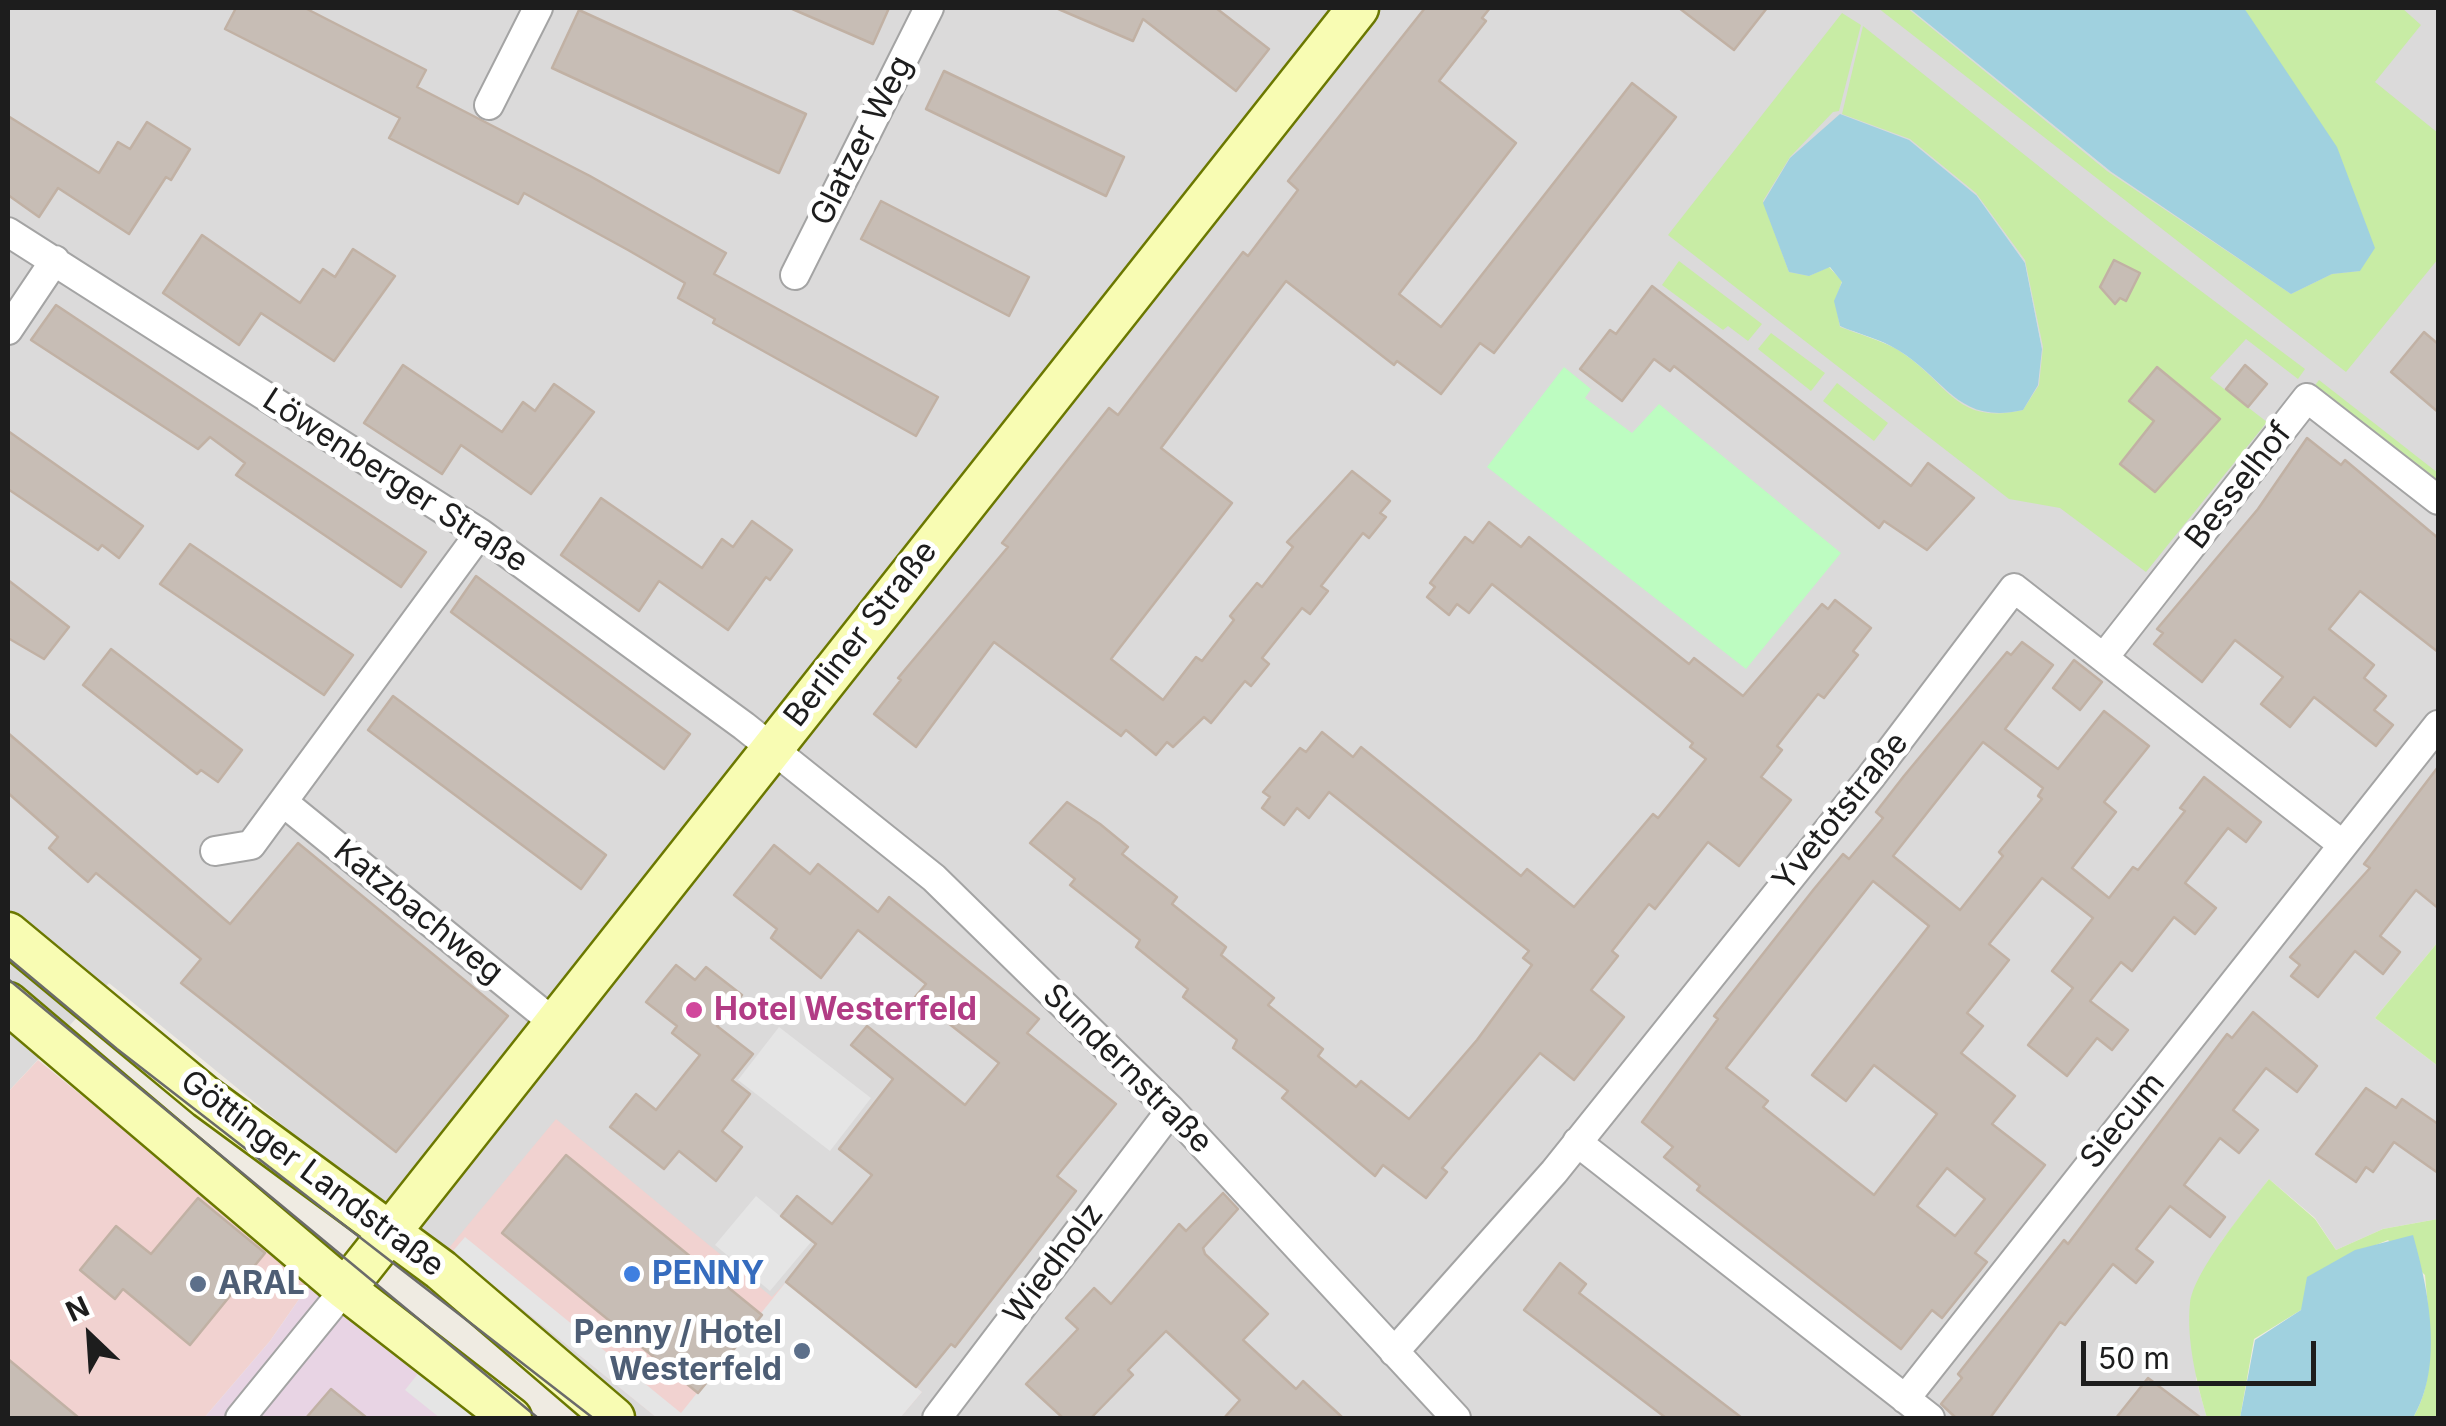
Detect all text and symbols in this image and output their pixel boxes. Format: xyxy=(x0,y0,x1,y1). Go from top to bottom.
street label: Glatzer Weg xyxy=(803,50,921,232)
street label: Löwenberger Straße xyxy=(255,381,535,581)
street label: Besselhof xyxy=(2178,415,2300,557)
street label: Berliner Straße xyxy=(776,533,946,735)
street label: Yvetotstraße xyxy=(1765,725,1917,899)
street label: Katzbachweg xyxy=(326,832,510,992)
street label: Sundernstraße xyxy=(1034,976,1220,1162)
place label: Hotel Westerfeld xyxy=(714,991,977,1029)
marker: Hotel Westerfeld xyxy=(683,999,705,1021)
street label: Göttinger Landstraße xyxy=(173,1063,451,1285)
street label: Siecum xyxy=(2073,1065,2173,1177)
street label: Wiedholz xyxy=(996,1196,1112,1332)
place label: PENNY xyxy=(652,1255,764,1293)
marker: PENNY xyxy=(621,1263,643,1285)
place label: ARAL xyxy=(218,1265,305,1303)
marker: ARAL xyxy=(187,1273,209,1295)
north arrow xyxy=(40,1286,140,1386)
text: N xyxy=(60,1289,94,1329)
place label: Penny / Hotel Westerfeld xyxy=(574,1314,782,1389)
scale bar xyxy=(2086,1321,2321,1383)
marker: Penny / Hotel Westerfeld xyxy=(791,1340,813,1362)
text: 50 m xyxy=(2098,1340,2170,1376)

